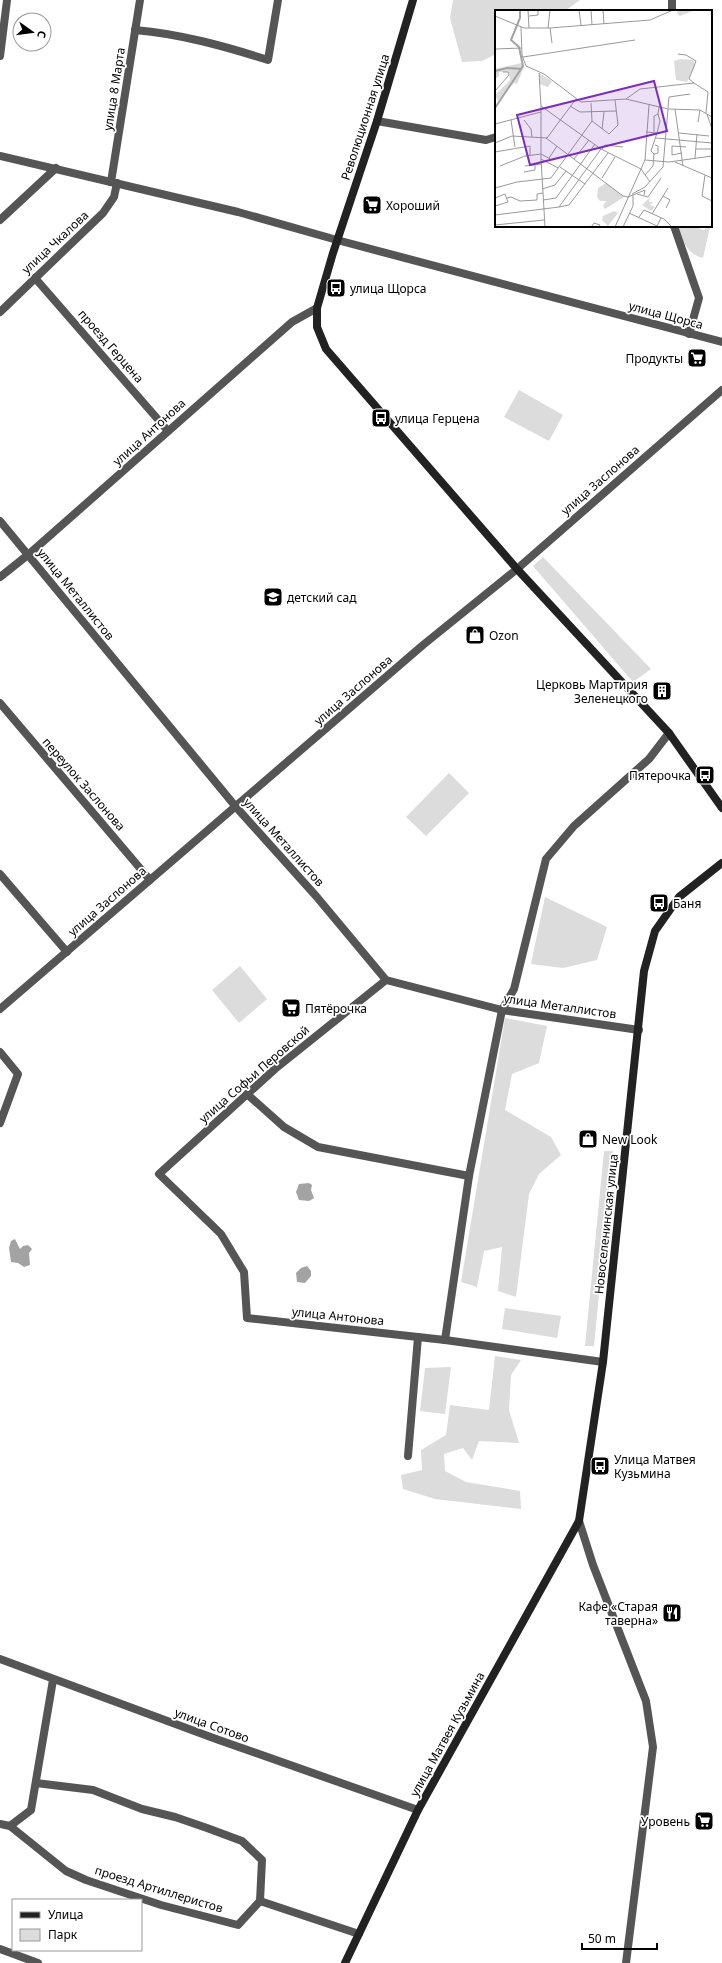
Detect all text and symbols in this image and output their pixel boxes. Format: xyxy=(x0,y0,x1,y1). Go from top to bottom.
inset map xyxy=(495,10,712,227)
north arrow xyxy=(12,12,52,52)
text: С xyxy=(34,29,50,40)
street label: улица 8 Марта xyxy=(99,46,129,132)
street label: Революционная улица xyxy=(337,52,393,182)
supermarket icon: Хороший xyxy=(361,194,383,216)
place label: Хороший xyxy=(386,197,440,214)
street label: улица Чкалова xyxy=(18,207,92,277)
bus stop icon: улица Щорса xyxy=(325,277,347,299)
place label: улица Щорса xyxy=(350,280,426,297)
street label: улица Щорса xyxy=(627,297,705,333)
street label: проезд Герцена xyxy=(74,306,148,386)
supermarket icon: Продукты xyxy=(686,347,708,369)
place label: Продукты xyxy=(625,350,683,367)
street label: улица Антонова xyxy=(109,395,189,469)
bus stop icon: улица Герцена xyxy=(370,407,392,429)
place label: улица Герцена xyxy=(395,410,480,427)
street label: улица Заслонова xyxy=(557,441,643,519)
street label: улица Металлистов xyxy=(34,545,118,644)
school or university icon: детский сад xyxy=(262,586,284,608)
place label: детский сад xyxy=(287,589,357,606)
shop icon: Ozon xyxy=(464,624,486,646)
place label: Ozon xyxy=(489,627,519,644)
street label: улица Заслонова xyxy=(310,651,396,729)
place label: Церковь Мартирия Зеленецкого xyxy=(536,676,648,707)
building icon: Церковь Мартирия Зеленецкого xyxy=(651,680,673,702)
street label: переулок Заслонова xyxy=(39,734,129,834)
bus stop icon: Пятерочка xyxy=(694,764,716,786)
place label: Пятерочка xyxy=(629,767,691,784)
street label: улица Металлистов xyxy=(240,794,328,890)
street label: улица Заслонова xyxy=(64,862,150,940)
bus stop icon: Баня xyxy=(648,892,670,914)
place label: Баня xyxy=(673,895,701,912)
street label: улица Металлистов xyxy=(503,990,618,1022)
supermarket icon: Пятёрочка xyxy=(280,997,302,1019)
place label: Пятёрочка xyxy=(305,1000,367,1017)
street label: улица Софьи Перовской xyxy=(195,1021,313,1127)
shop icon: New Look xyxy=(577,1128,599,1150)
place label: New Look xyxy=(602,1131,658,1148)
street label: Новоселенинская улица xyxy=(590,1153,622,1295)
street label: улица Антонова xyxy=(291,1303,385,1329)
place label: Улица Матвея Кузьмина xyxy=(614,1451,696,1482)
bus stop icon: Улица Матвея Кузьмина xyxy=(589,1455,611,1477)
place label: Кафе «Старая таверна» xyxy=(578,1598,658,1629)
restaurant icon: Кафе «Старая таверна» xyxy=(661,1602,683,1624)
street label: улица Матвея Кузьмина xyxy=(406,1669,488,1799)
street label: улица Сотово xyxy=(172,1704,252,1746)
supermarket icon: Уровень xyxy=(693,1810,715,1832)
place label: Уровень xyxy=(641,1813,690,1830)
street label: проезд Артиллеристов xyxy=(93,1861,225,1917)
legend xyxy=(12,1899,142,1951)
text: Улица xyxy=(48,1906,83,1923)
scale bar xyxy=(582,1925,657,1951)
text: Парк xyxy=(48,1926,78,1943)
text: 50 m xyxy=(588,1930,616,1947)

